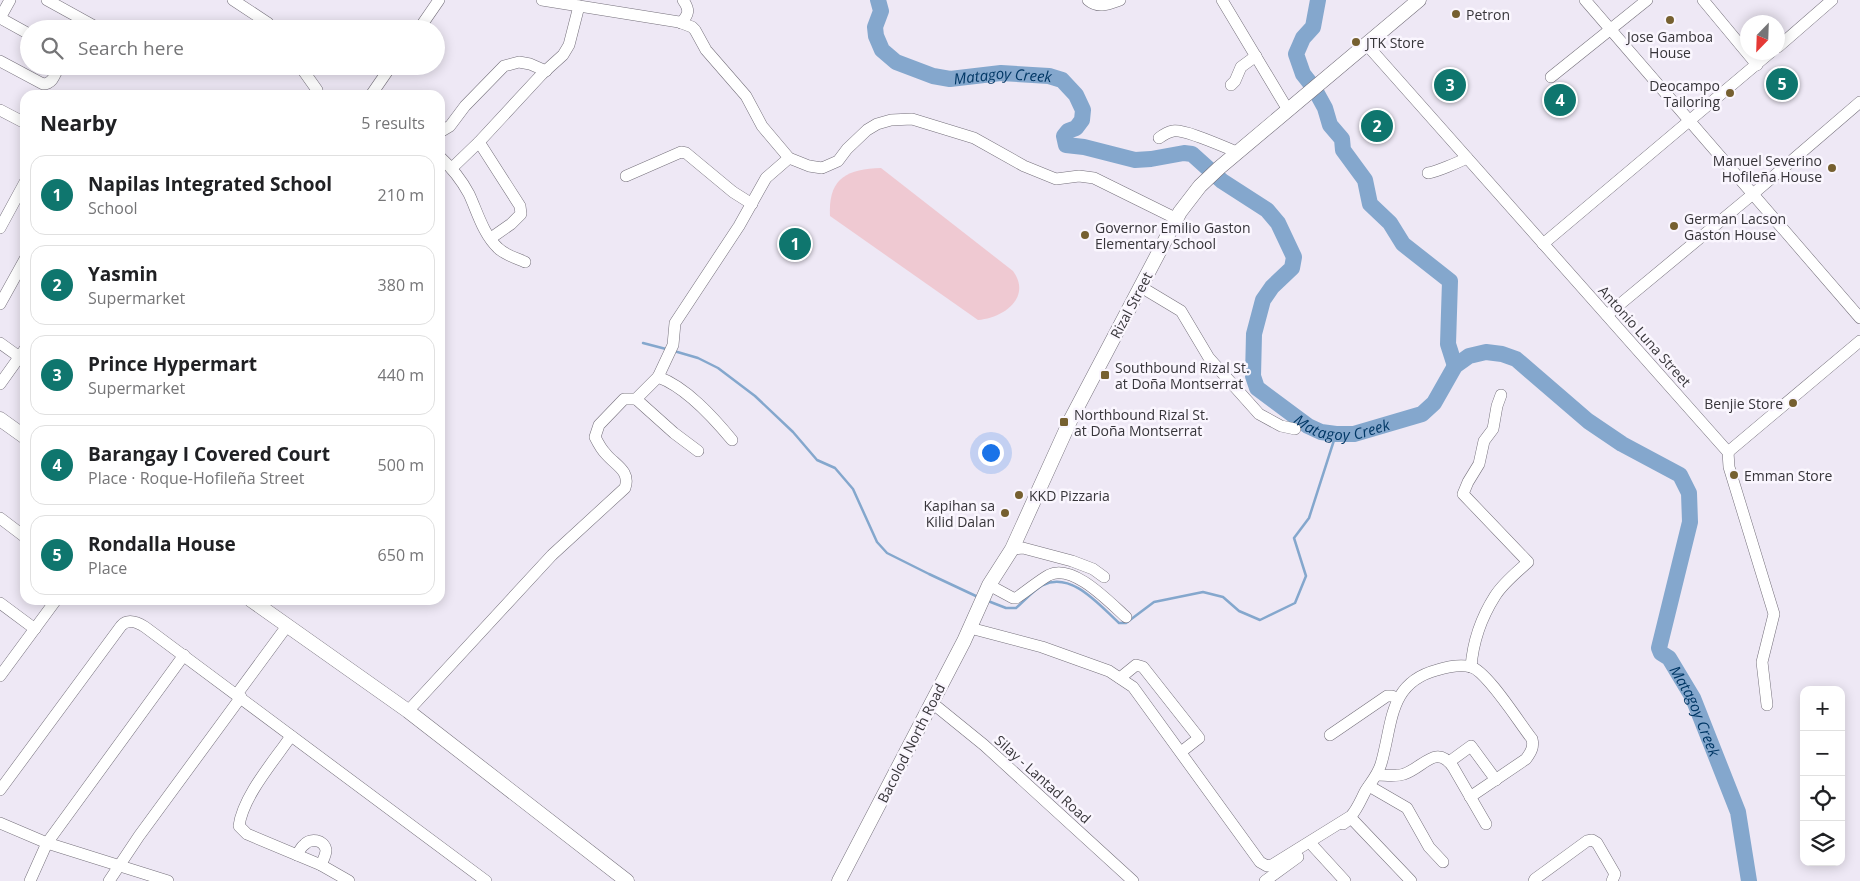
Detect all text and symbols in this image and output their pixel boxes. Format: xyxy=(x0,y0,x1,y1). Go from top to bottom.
place label: Petron xyxy=(1466,5,1510,24)
marker: Petron xyxy=(1450,8,1462,20)
marker: Jose Gamboa House xyxy=(1664,14,1676,26)
north arrow xyxy=(1740,15,1785,60)
search box xyxy=(20,20,445,75)
place label: Jose Gamboa House xyxy=(1625,27,1713,62)
place label: JTK Store xyxy=(1364,33,1424,52)
icon: search xyxy=(38,34,66,62)
text: Search here xyxy=(78,35,184,61)
marker: JTK Store xyxy=(1350,36,1362,48)
water label: Matagoy Creek xyxy=(952,63,1053,89)
pin: 5 xyxy=(1766,65,1798,103)
pin: 3 xyxy=(1434,66,1466,104)
place label: Deocampo Tailoring xyxy=(1649,76,1720,111)
pin: 4 xyxy=(1544,81,1576,119)
marker: Deocampo Tailoring xyxy=(1724,87,1736,99)
pin: 2 xyxy=(1361,107,1393,145)
text: Nearby xyxy=(40,109,117,137)
text: 5 results xyxy=(361,112,425,134)
place label: Manuel Severino Hofileña House xyxy=(1713,151,1822,186)
marker: Manuel Severino Hofileña House xyxy=(1826,162,1838,174)
text: Napilas Integrated School xyxy=(88,171,332,197)
text: 1 xyxy=(52,184,62,206)
text: 210 m xyxy=(378,184,424,206)
text: School xyxy=(88,197,138,219)
place label: German Lacson Gaston House xyxy=(1684,209,1786,244)
place label: Governor Emilio Gaston Elementary School xyxy=(1095,218,1251,253)
marker: German Lacson Gaston House xyxy=(1668,220,1680,232)
pin: 1 xyxy=(779,225,811,263)
marker: Governor Emilio Gaston Elementary School xyxy=(1079,229,1091,241)
text: Yasmin xyxy=(88,261,158,287)
street label: Rizal Street xyxy=(1106,268,1156,342)
text: 2 xyxy=(52,274,62,296)
text: 380 m xyxy=(378,274,424,296)
street label: Antonio Luna Street xyxy=(1594,281,1696,391)
text: Supermarket xyxy=(88,287,185,309)
text: Prince Hypermart xyxy=(88,351,257,377)
place label: Southbound Rizal St. at Doña Montserrat xyxy=(1115,358,1250,393)
text: 3 xyxy=(52,364,62,386)
text: 440 m xyxy=(378,364,424,386)
marker: Southbound Rizal St. at Doña Montserrat xyxy=(1099,369,1111,381)
text: Supermarket xyxy=(88,377,185,399)
place label: Benjie Store xyxy=(1704,394,1783,413)
marker: Benjie Store xyxy=(1787,397,1799,409)
place label: Northbound Rizal St. at Doña Montserrat xyxy=(1074,405,1209,440)
water label: Matagoy Creek xyxy=(1290,409,1393,444)
marker: Northbound Rizal St. at Doña Montserrat xyxy=(1058,416,1070,428)
your location xyxy=(978,440,1004,466)
text: Barangay I Covered Court xyxy=(88,441,330,467)
text: 4 xyxy=(52,454,62,476)
text: 500 m xyxy=(378,454,424,476)
place label: Emman Store xyxy=(1744,466,1833,485)
text: Place · Roque-Hofileña Street xyxy=(88,467,304,489)
marker: Emman Store xyxy=(1728,469,1740,481)
place label: KKD Pizzaria xyxy=(1029,486,1110,505)
marker: KKD Pizzaria xyxy=(1013,489,1025,501)
place label: Kapihan sa Kilid Dalan xyxy=(924,496,995,531)
marker: Kapihan sa Kilid Dalan xyxy=(999,507,1011,519)
text: Rondalla House xyxy=(88,531,236,557)
text: 5 xyxy=(52,544,62,566)
text: 650 m xyxy=(378,544,424,566)
text: Place xyxy=(88,557,127,579)
water label: Matagoy Creek xyxy=(1666,661,1725,760)
street label: Bacolod North Road xyxy=(873,680,949,806)
map controls xyxy=(1800,686,1845,866)
button: + xyxy=(1800,686,1845,731)
street label: Silay - Lantad Road xyxy=(991,731,1095,827)
button: − xyxy=(1800,731,1845,776)
button: locate xyxy=(1800,776,1845,821)
button: layers xyxy=(1800,821,1845,866)

